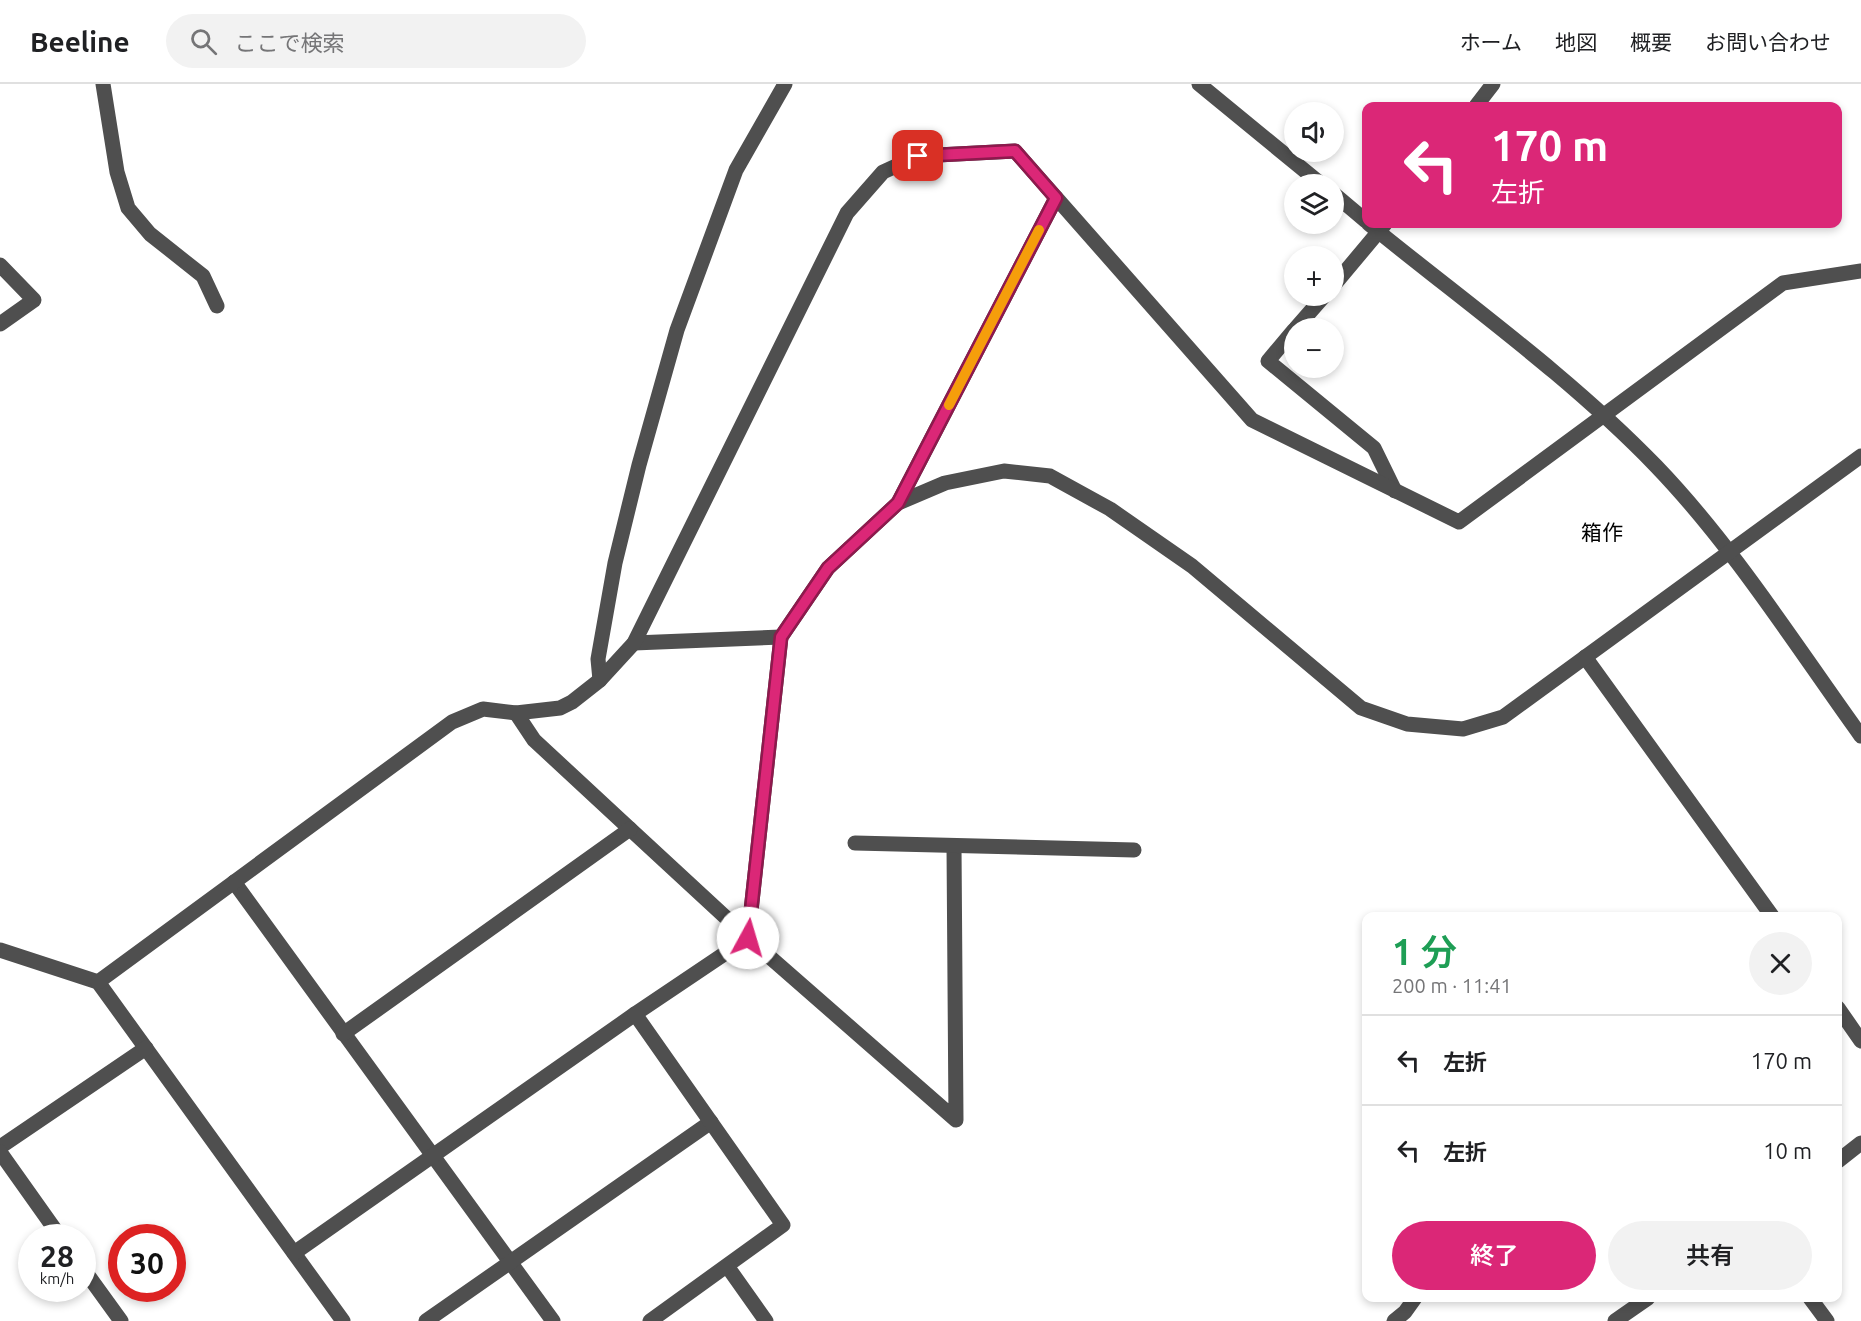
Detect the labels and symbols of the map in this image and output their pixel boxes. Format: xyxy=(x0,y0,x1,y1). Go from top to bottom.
pin xyxy=(892,130,943,181)
district label: 箱作 xyxy=(1581,520,1623,544)
position arrow xyxy=(716,906,780,970)
speed limit sign: 30 xyxy=(108,1224,186,1302)

